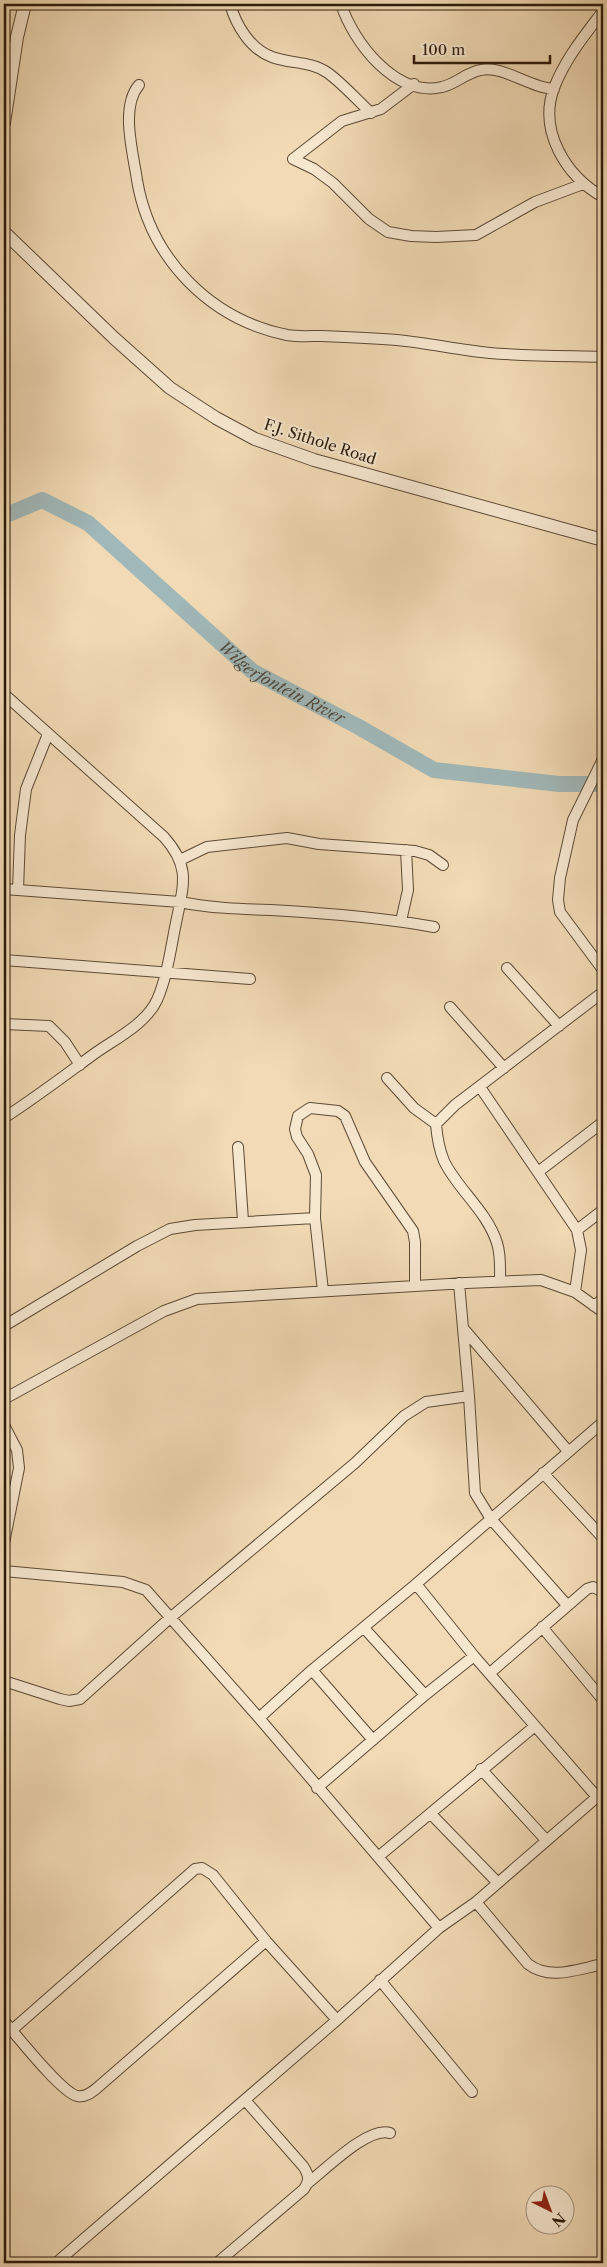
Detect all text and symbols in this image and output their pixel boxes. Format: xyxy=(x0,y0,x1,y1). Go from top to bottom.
scale bar xyxy=(414,32,551,64)
text: 100 m xyxy=(422,40,465,59)
street label: F.J. Sithole Road xyxy=(262,414,379,469)
water label: Wilgerfontein River xyxy=(215,636,350,729)
north arrow xyxy=(524,2184,574,2234)
text: N xyxy=(548,2209,569,2230)

